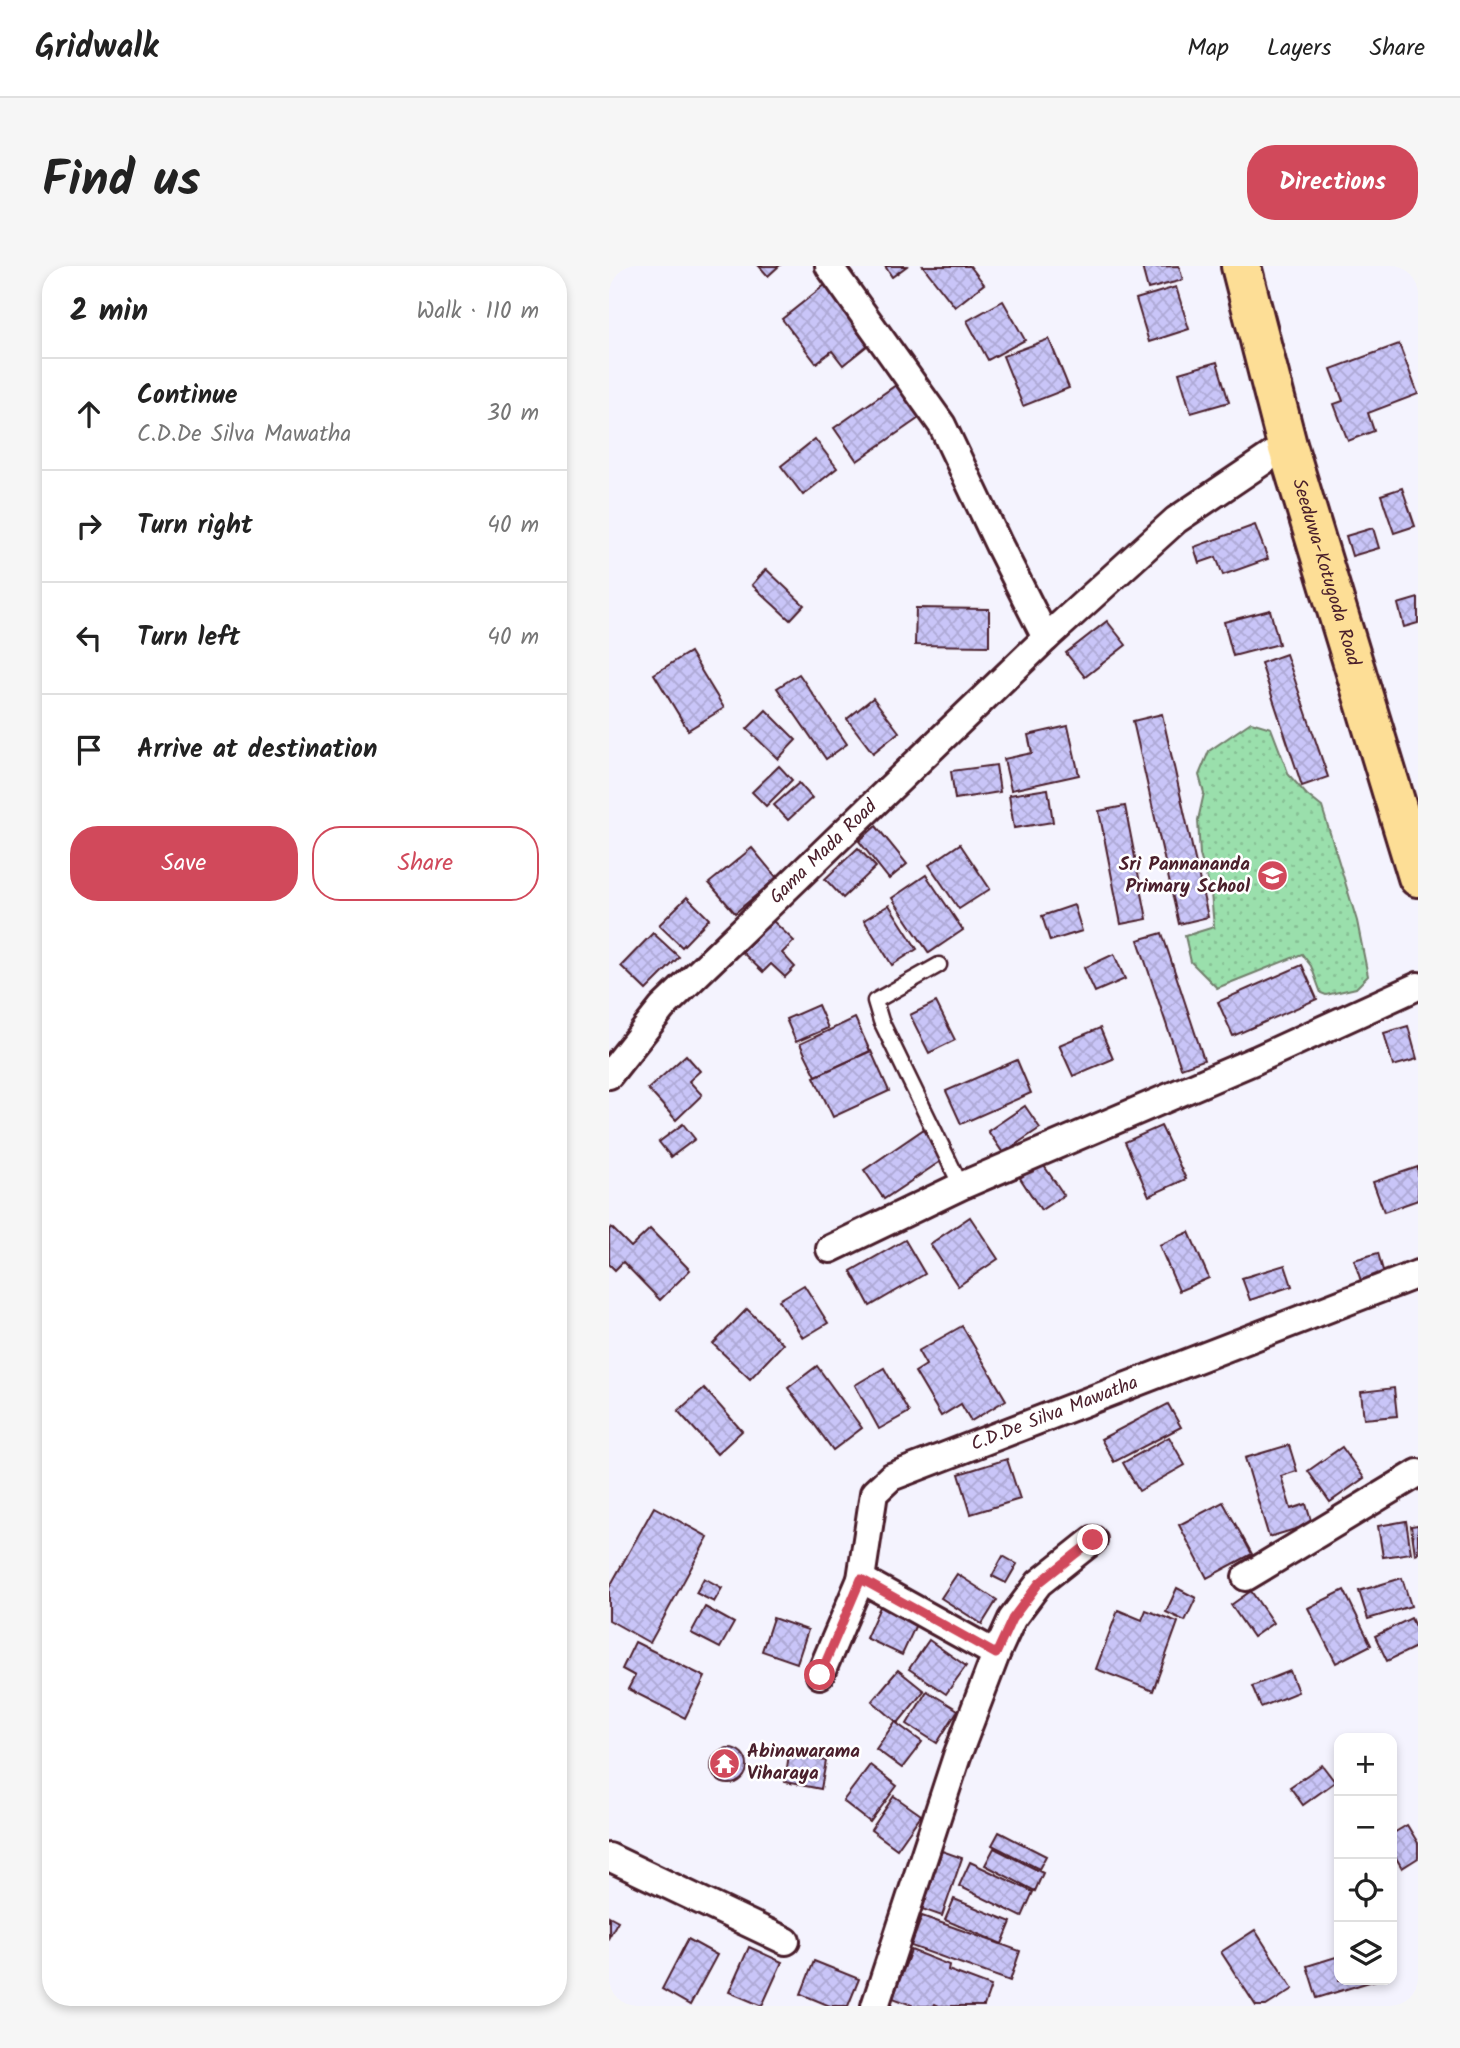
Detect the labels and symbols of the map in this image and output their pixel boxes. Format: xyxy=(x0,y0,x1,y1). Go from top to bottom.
street label: Seeduwa-Kotugoda Road xyxy=(1283,475,1368,670)
street label: Gama Mada Road xyxy=(763,792,885,912)
place label: Sri Pannananda Primary School xyxy=(1119,850,1251,902)
school or university icon: Sri Pannananda Primary School xyxy=(1256,859,1290,893)
street label: C.D.De Silva Mawatha xyxy=(967,1368,1143,1460)
route end xyxy=(1077,1524,1108,1555)
route start xyxy=(804,1659,835,1690)
place label: Abinawarama Viharaya xyxy=(747,1737,860,1789)
temple icon: Abinawarama Viharaya xyxy=(707,1746,741,1780)

